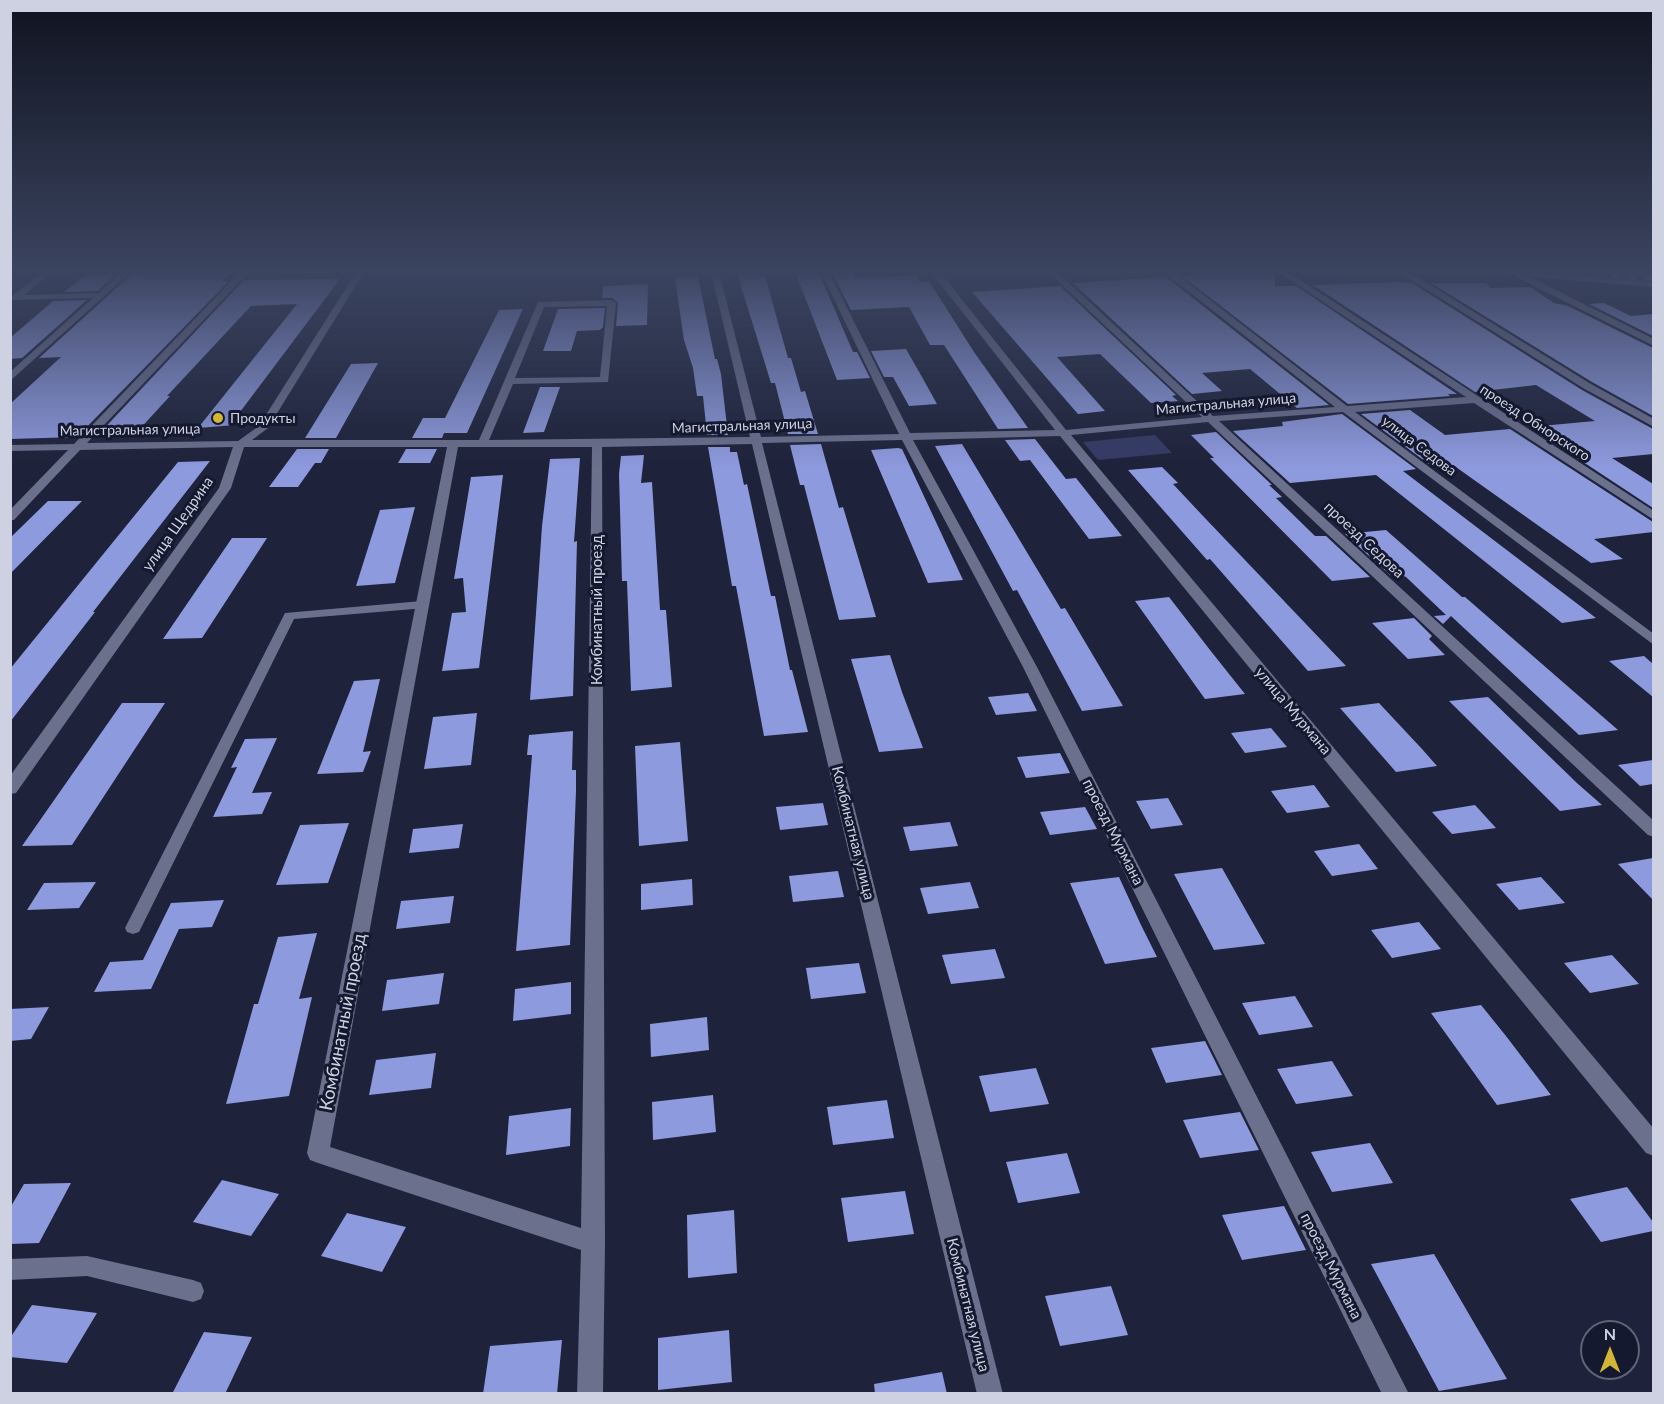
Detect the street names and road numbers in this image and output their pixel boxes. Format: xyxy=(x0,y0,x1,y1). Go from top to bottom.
street label: проезд Обнорского xyxy=(1477,381,1593,465)
street label: Магистральная улица xyxy=(1155,390,1297,418)
street label: улица Седова xyxy=(1379,413,1459,479)
street label: Магистральная улица xyxy=(671,415,813,437)
street label: Магистральная улица xyxy=(60,420,200,440)
street label: улица Щедрина xyxy=(139,473,217,575)
street label: проезд Седова xyxy=(1320,498,1408,582)
street label: Комбинатный проезд xyxy=(588,535,606,685)
street label: улица Мурмана xyxy=(1251,664,1335,758)
street label: Комбинатная улица xyxy=(828,764,878,902)
street label: проезд Мурмана xyxy=(1078,776,1148,888)
street label: Комбинатный проезд xyxy=(315,931,371,1113)
street label: проезд Мурмана xyxy=(1296,1210,1366,1322)
street label: Комбинатная улица xyxy=(943,1236,993,1374)

